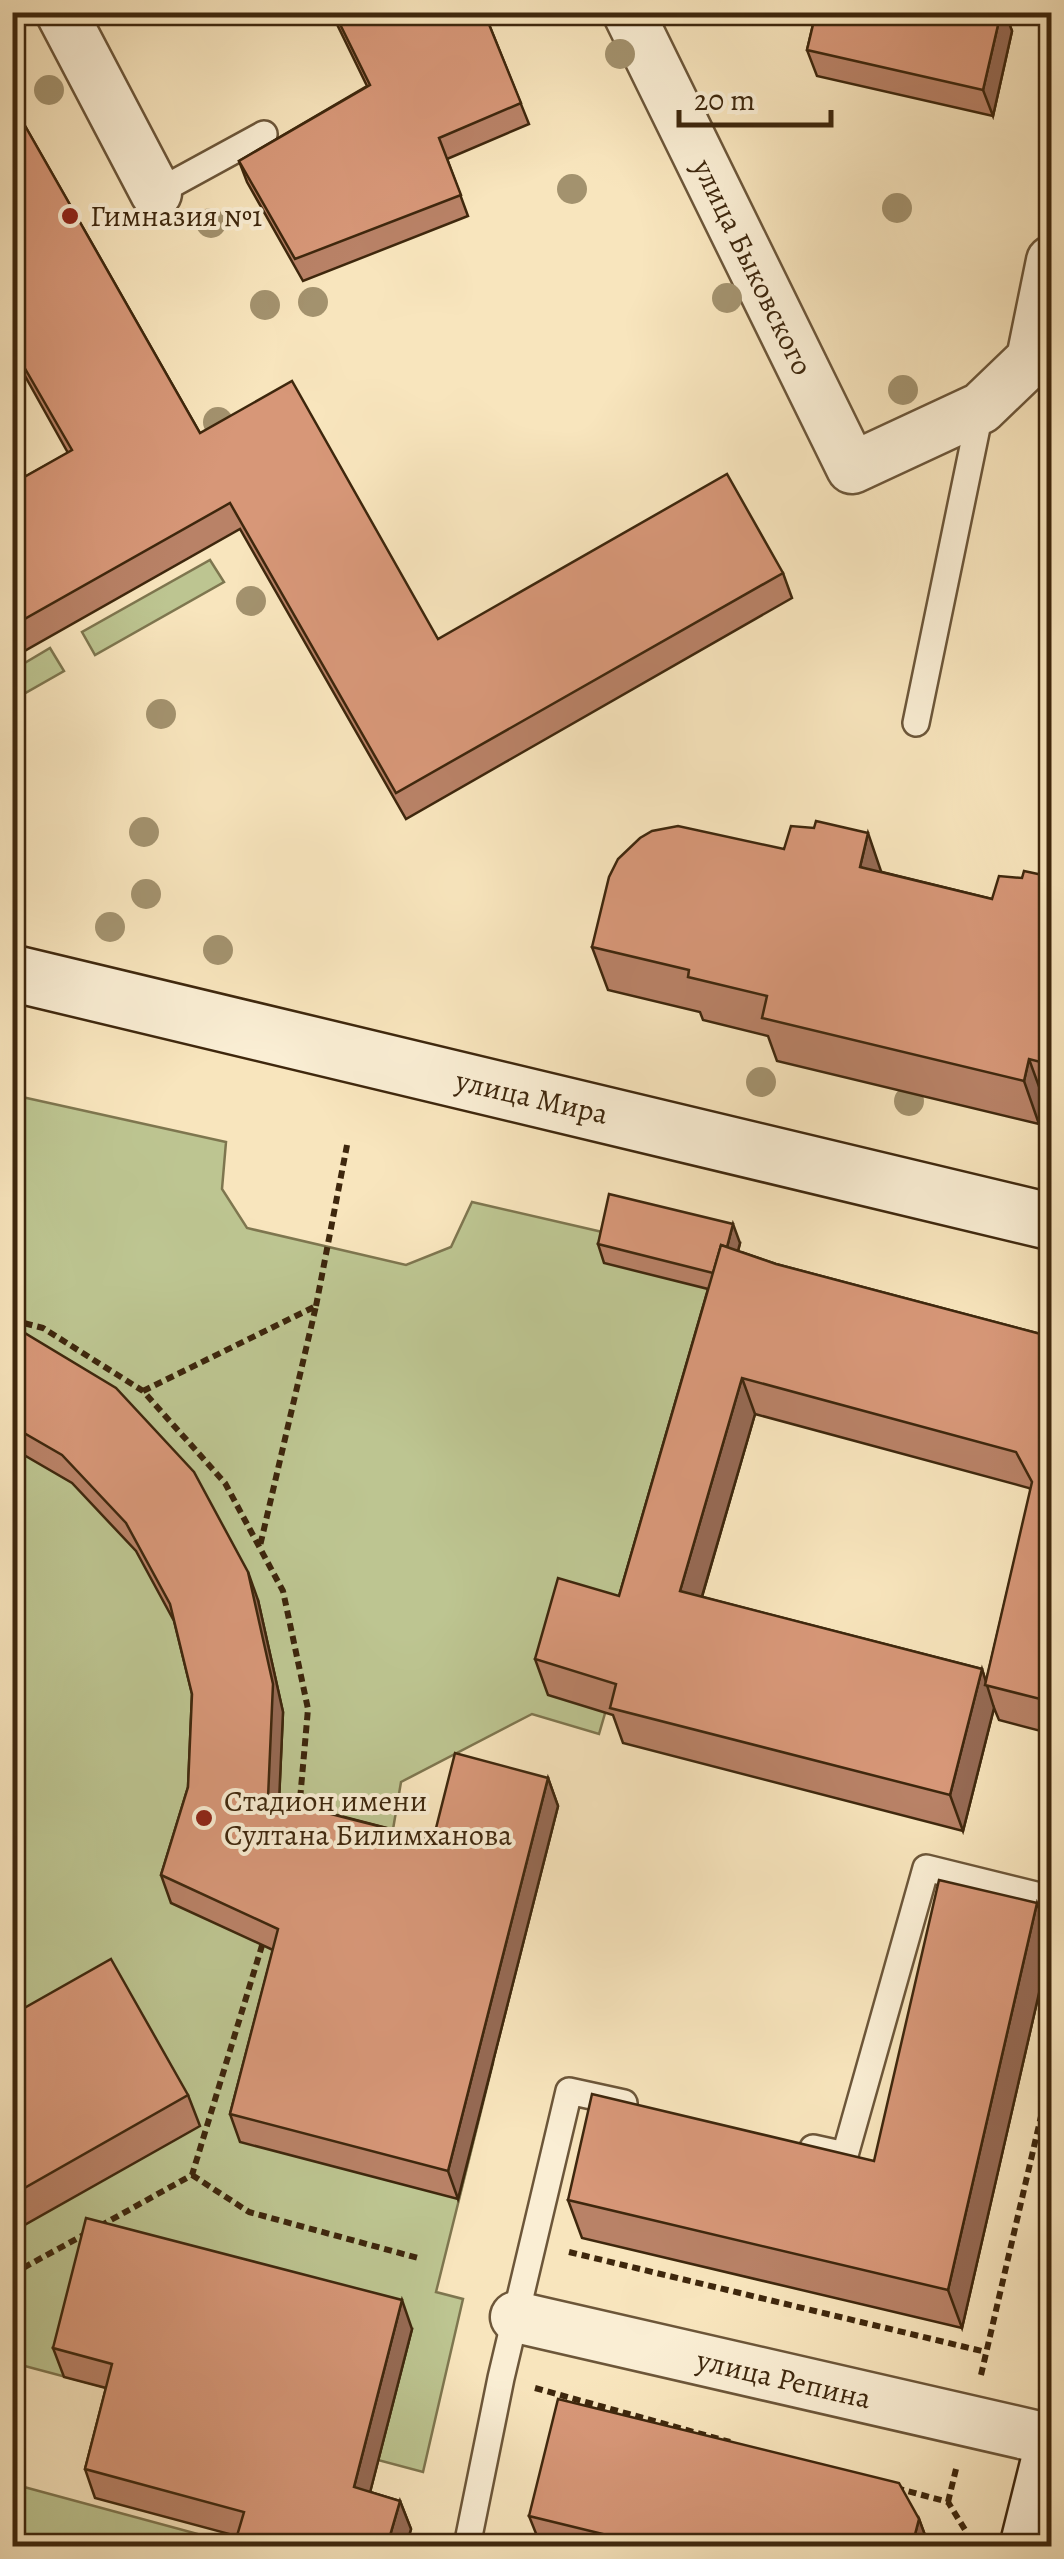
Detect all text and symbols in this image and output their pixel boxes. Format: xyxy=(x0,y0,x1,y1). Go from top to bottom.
scale bar xyxy=(679,65,832,127)
text: 20 m xyxy=(694,80,755,120)
street label: улица Быковского xyxy=(683,151,823,382)
place label: Гимназия №1 xyxy=(90,196,262,236)
marker: Гимназия №1 xyxy=(59,205,81,227)
street label: улица Мира xyxy=(451,1060,612,1134)
place label: Стадион имени Султана Билимханова xyxy=(224,1781,512,1855)
marker: Стадион имени Султана Билимханова xyxy=(193,1807,215,1829)
street label: улица Репина xyxy=(692,2339,875,2418)

